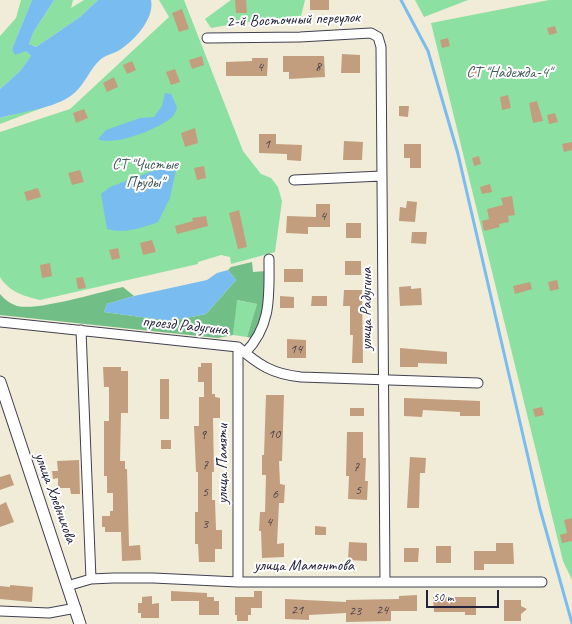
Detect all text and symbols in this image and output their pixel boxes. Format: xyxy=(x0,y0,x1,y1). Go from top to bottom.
street label: 2-й Восточный переулок xyxy=(226,8,360,32)
house number: 4 xyxy=(257,59,263,75)
house number: 8 xyxy=(315,59,321,75)
park label: СТ "Надежда-4" xyxy=(466,63,552,83)
house number: 1 xyxy=(264,136,270,152)
park label: СТ "Чистые Пруды" xyxy=(112,155,178,193)
house number: 4 xyxy=(320,208,326,224)
street label: улица Радугина xyxy=(357,267,377,351)
street label: проезд Радугина xyxy=(141,312,229,340)
house number: 14 xyxy=(290,341,302,357)
street label: улица Памяти xyxy=(213,424,233,504)
house number: 10 xyxy=(268,426,280,442)
house number: 9 xyxy=(200,427,206,443)
street label: улица Хлебникова xyxy=(30,450,80,546)
house number: 7 xyxy=(202,457,208,473)
house number: 7 xyxy=(353,459,359,475)
house number: 5 xyxy=(355,482,361,498)
house number: 5 xyxy=(202,484,208,500)
house number: 6 xyxy=(272,486,278,502)
house number: 4 xyxy=(266,514,272,530)
house number: 3 xyxy=(202,516,208,532)
street label: улица Мамонтова xyxy=(254,556,354,576)
scale bar xyxy=(428,582,501,608)
text: 50 m xyxy=(433,589,453,605)
house number: 21 xyxy=(291,602,303,618)
house number: 24 xyxy=(376,602,388,618)
house number: 23 xyxy=(349,603,361,619)

